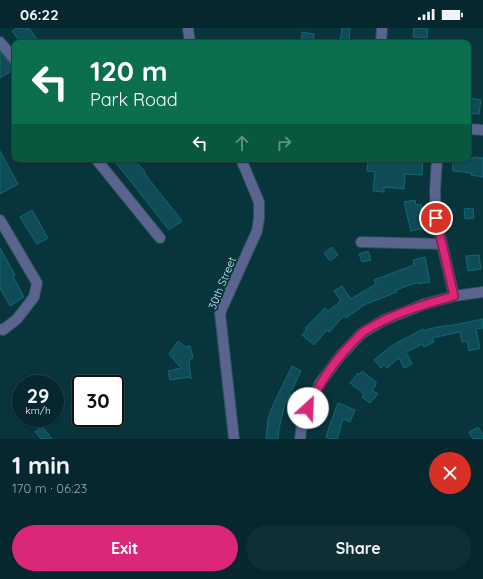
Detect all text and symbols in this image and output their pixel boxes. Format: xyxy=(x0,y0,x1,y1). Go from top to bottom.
text: 06:22 xyxy=(20,5,59,24)
text: 120 m xyxy=(90,53,168,88)
icon: left xyxy=(24,56,76,108)
text: Park Road xyxy=(90,88,178,111)
icon: left xyxy=(189,132,211,154)
icon: ahead xyxy=(231,132,253,154)
icon: right xyxy=(273,132,295,154)
pin xyxy=(419,201,453,235)
icon: arrive xyxy=(425,207,447,229)
street label: 30th Street xyxy=(205,254,239,311)
speed limit sign: 30 xyxy=(72,375,124,427)
text: 29 xyxy=(27,383,49,408)
position arrow xyxy=(287,387,329,429)
text: km/h xyxy=(25,404,51,417)
text: 1 min xyxy=(12,450,70,480)
button: close xyxy=(429,452,471,494)
text: 170 m · 06:23 xyxy=(12,480,87,496)
button: Exit xyxy=(12,525,238,571)
button: Share xyxy=(246,525,471,571)

